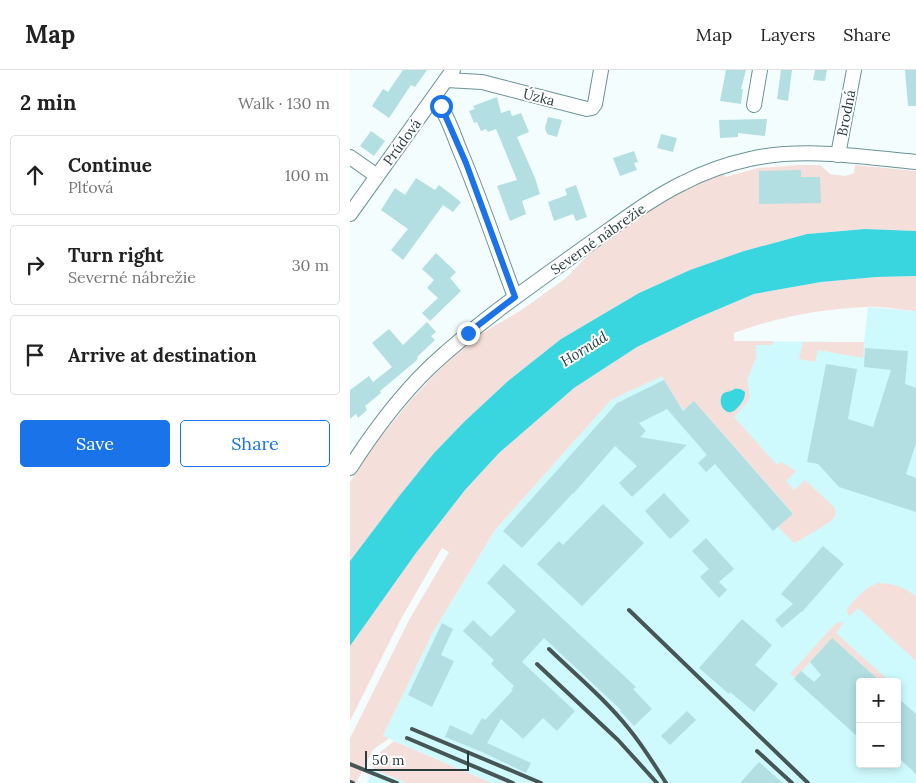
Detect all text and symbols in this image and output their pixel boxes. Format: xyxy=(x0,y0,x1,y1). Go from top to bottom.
text: Map xyxy=(25,19,75,50)
text: Map xyxy=(696,23,732,46)
text: Layers xyxy=(760,23,815,46)
text: Share xyxy=(843,23,891,46)
street label: Úzka xyxy=(521,84,557,110)
street label: Brodná xyxy=(833,88,859,138)
text: 2 min xyxy=(20,89,76,116)
text: Walk · 130 m xyxy=(238,93,330,113)
route start xyxy=(430,95,453,118)
street label: Prúdová xyxy=(379,115,425,169)
text: Continue xyxy=(68,153,152,177)
icon: ahead xyxy=(21,161,49,189)
text: 100 m xyxy=(285,165,329,185)
text: Plťová xyxy=(68,177,114,197)
street label: Severné nábrežie xyxy=(547,199,649,278)
text: Turn right xyxy=(68,243,164,267)
icon: right xyxy=(21,251,49,279)
text: 30 m xyxy=(292,255,329,275)
text: Severné nábrežie xyxy=(68,267,196,287)
route end xyxy=(457,322,480,345)
water label: Hornád xyxy=(557,326,611,370)
icon: arrive xyxy=(21,341,49,369)
text: Arrive at destination xyxy=(68,343,257,367)
button: Save xyxy=(20,420,170,467)
button: Share xyxy=(180,420,330,467)
map controls xyxy=(856,678,901,768)
button: + xyxy=(856,678,901,723)
button: − xyxy=(856,723,901,768)
scale bar xyxy=(365,748,469,771)
text: 50 m xyxy=(372,751,405,769)

